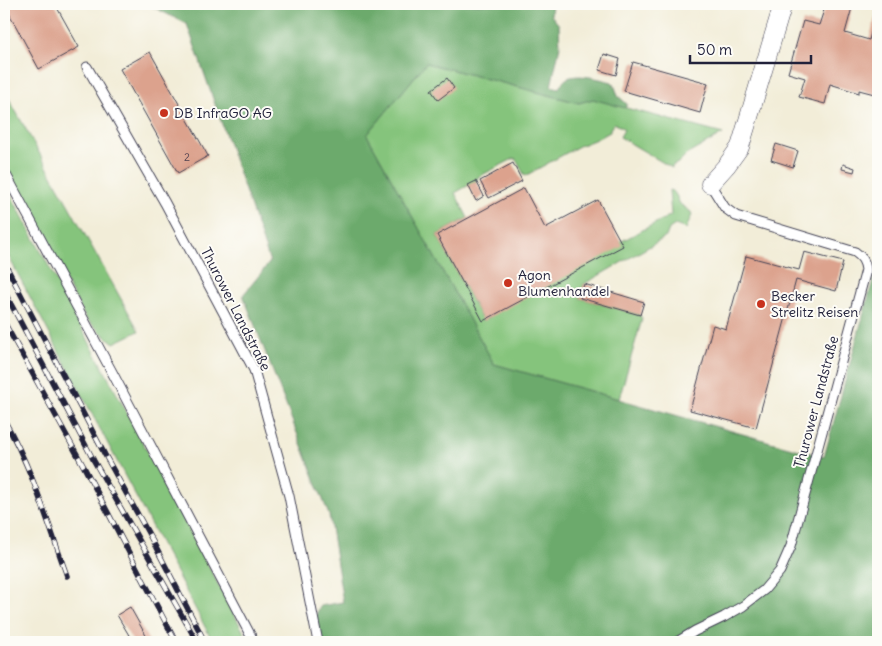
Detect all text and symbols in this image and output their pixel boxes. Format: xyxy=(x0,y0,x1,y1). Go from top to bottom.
scale bar xyxy=(690,32,811,64)
text: 50 m xyxy=(697,40,732,59)
place label: DB InfraGO AG xyxy=(174,104,272,122)
marker: DB InfraGO AG xyxy=(158,107,170,119)
house number: 2 xyxy=(184,150,190,164)
street label: Thurower Landstraße xyxy=(197,244,275,374)
place label: Agon Blumenhandel xyxy=(518,266,609,300)
marker: Agon Blumenhandel xyxy=(502,277,514,289)
place label: Becker Strelitz Reisen xyxy=(771,287,858,321)
marker: Becker Strelitz Reisen xyxy=(755,298,767,310)
street label: Thurower Landstraße xyxy=(790,334,842,470)

